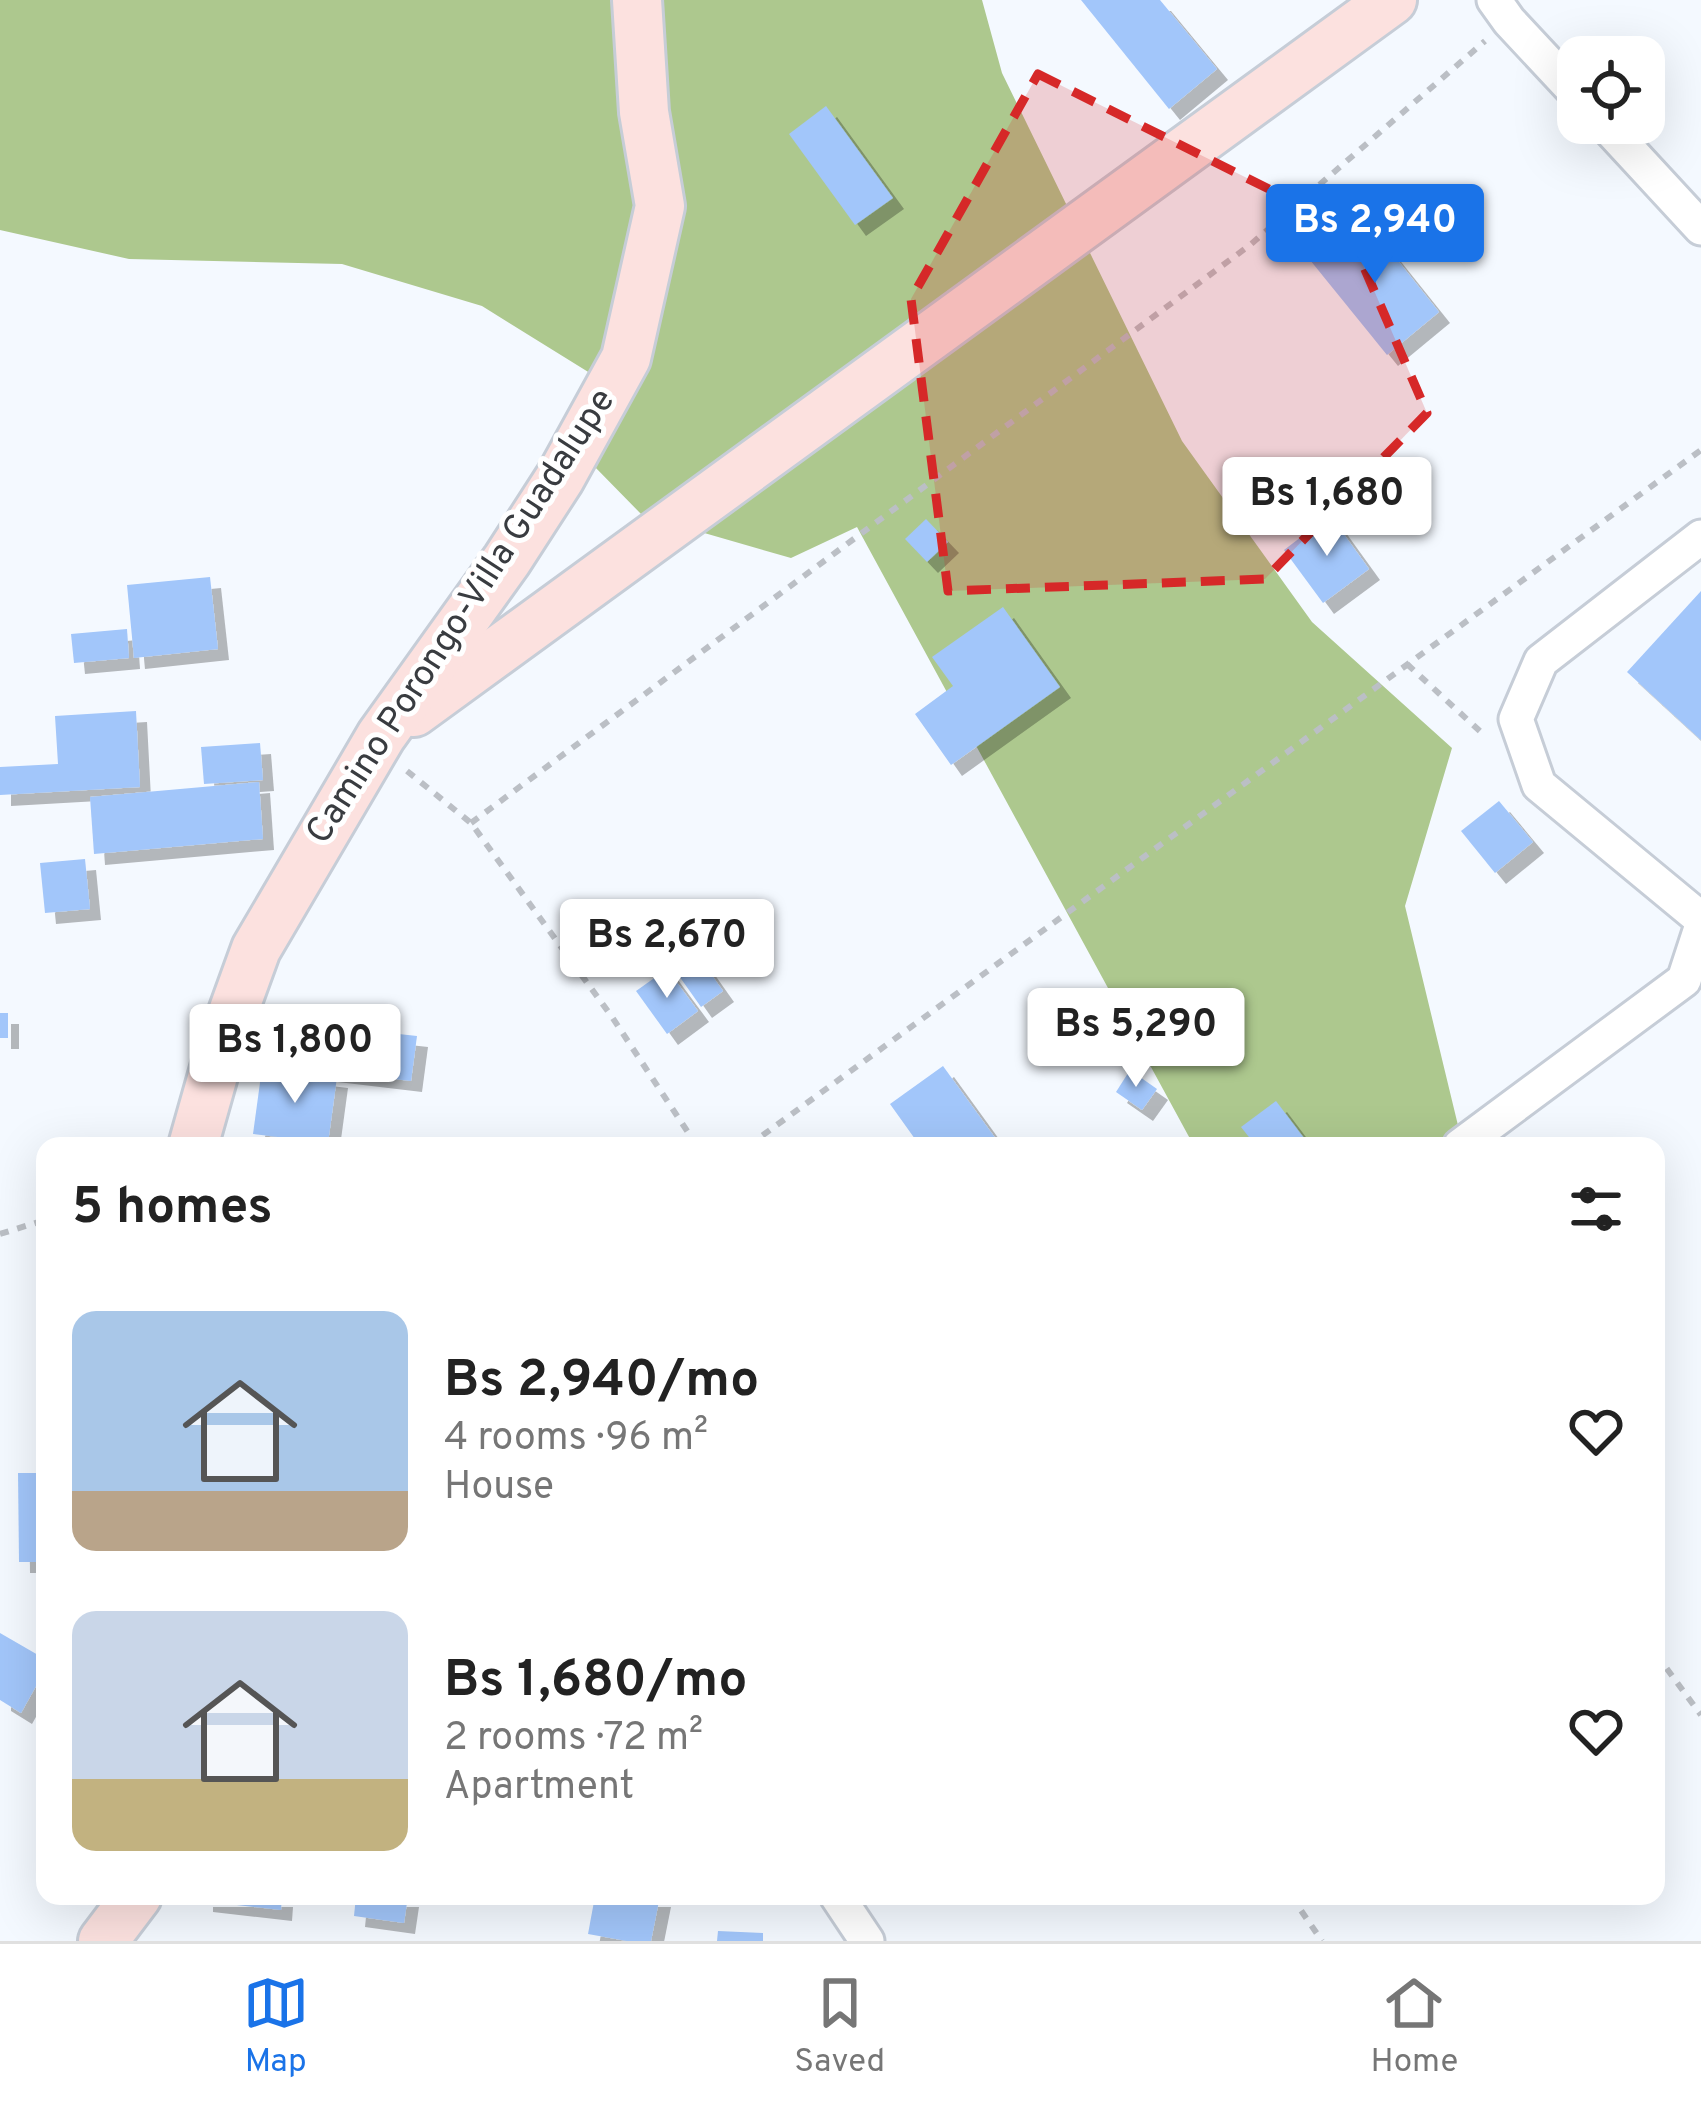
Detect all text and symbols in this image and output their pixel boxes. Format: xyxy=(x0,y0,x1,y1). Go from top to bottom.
map controls xyxy=(1557,36,1665,144)
button: locate xyxy=(1557,36,1665,144)
pin: Bs 2,940 xyxy=(1251,184,1499,286)
text: Bs 2,940 xyxy=(1293,198,1457,247)
street label: Camino Porongo-Villa Guadalupe xyxy=(297,380,627,854)
pin: Bs 1,680 xyxy=(1203,457,1451,559)
text: Bs 1,680 xyxy=(1249,471,1405,520)
pin: Bs 2,670 xyxy=(543,899,791,1001)
text: Bs 2,670 xyxy=(587,913,747,962)
pin: Bs 5,290 xyxy=(1012,988,1260,1090)
text: Bs 5,290 xyxy=(1054,1002,1218,1051)
pin: Bs 1,800 xyxy=(171,1004,419,1106)
text: Bs 1,800 xyxy=(217,1018,373,1067)
icon: filters xyxy=(1563,1176,1629,1242)
text: 5 homes xyxy=(72,1177,273,1242)
text: Bs 2,940/mo xyxy=(444,1350,759,1415)
icon: home xyxy=(168,1359,312,1503)
icon: heart xyxy=(1563,1398,1629,1464)
text: 4 rooms · 96 m² xyxy=(444,1415,708,1464)
text: House xyxy=(444,1464,554,1513)
text: Bs 1,680/mo xyxy=(444,1650,747,1715)
icon: home xyxy=(168,1659,312,1803)
icon: heart xyxy=(1563,1698,1629,1764)
text: 2 rooms · 72 m² xyxy=(444,1715,703,1764)
text: Apartment xyxy=(444,1764,634,1813)
tab: Map xyxy=(243,1970,309,2084)
tab: Saved xyxy=(794,1970,885,2084)
tab: Home xyxy=(1371,1970,1458,2084)

